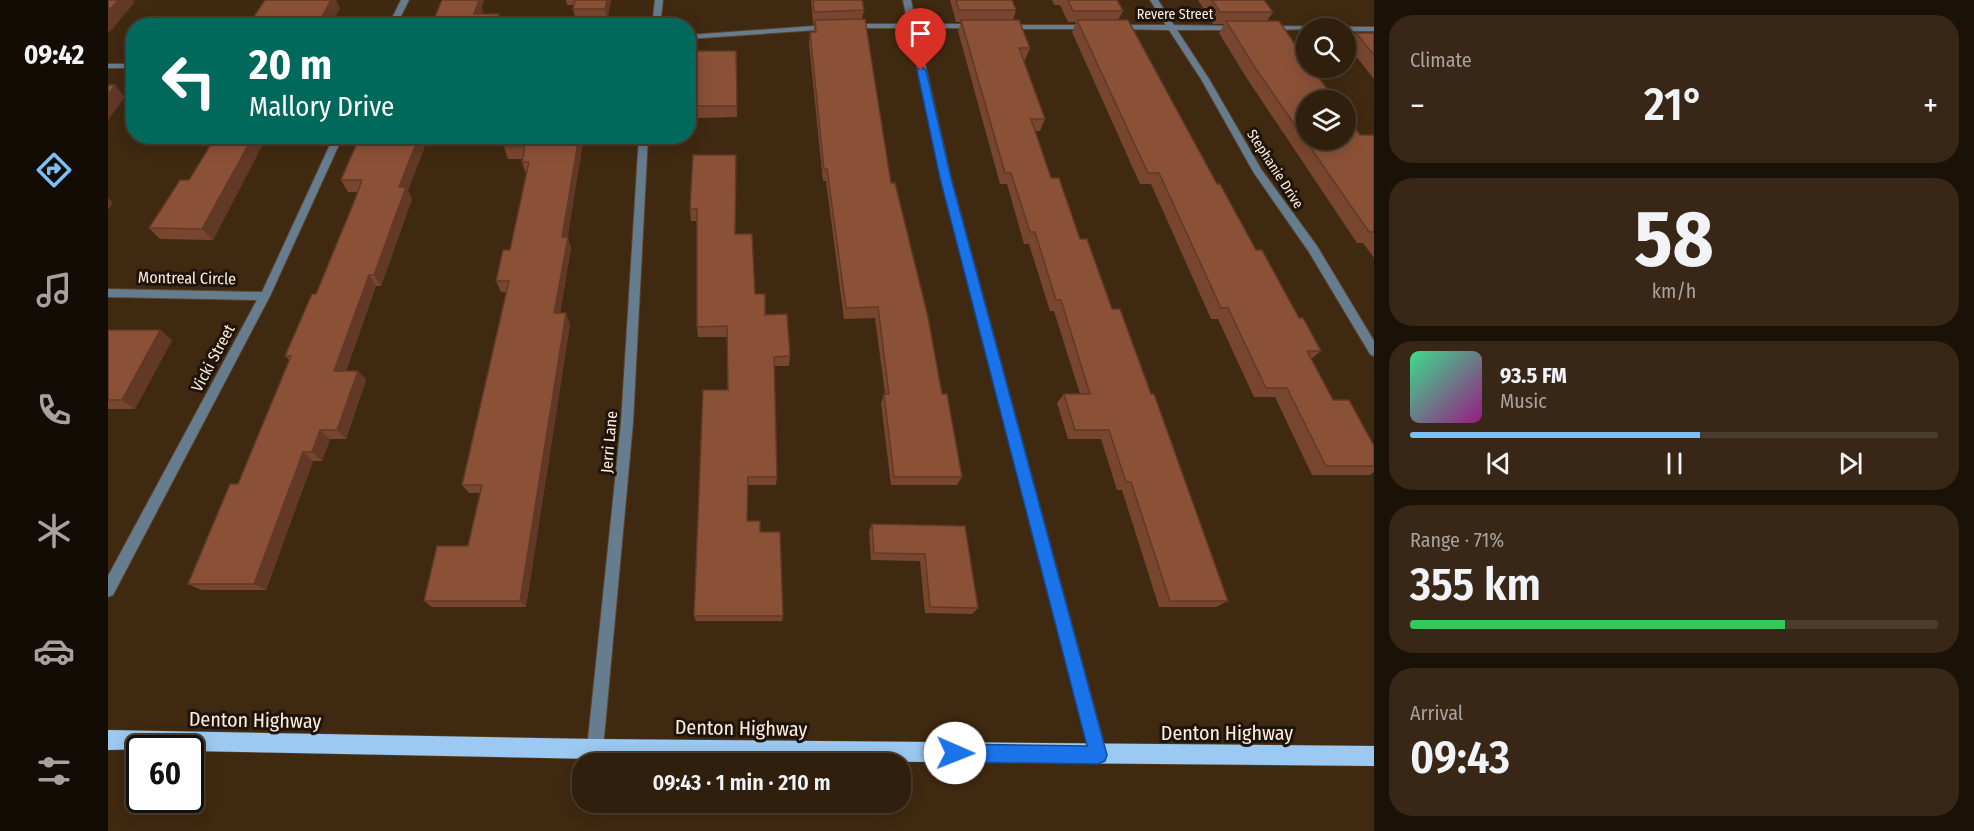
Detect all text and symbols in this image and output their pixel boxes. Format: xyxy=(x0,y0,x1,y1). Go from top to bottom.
street label: Revere Street xyxy=(1137,6,1214,23)
pin xyxy=(895,8,946,70)
icon: arrive xyxy=(904,17,937,50)
map controls xyxy=(1296,18,1356,150)
button: search xyxy=(1296,18,1356,78)
text: 09:42 xyxy=(24,39,84,71)
text: 20 m xyxy=(249,40,332,90)
icon: left xyxy=(150,42,228,120)
text: Climate xyxy=(1410,48,1472,72)
text: 21° xyxy=(1644,78,1704,132)
text: − xyxy=(1410,86,1425,126)
text: + xyxy=(1923,86,1938,126)
button: layers xyxy=(1296,90,1356,150)
text: Mallory Drive xyxy=(249,91,394,123)
street label: Stephanie Drive xyxy=(1243,126,1307,212)
icon: directions xyxy=(33,149,75,191)
text: 58 xyxy=(1634,193,1714,287)
street label: Montreal Circle xyxy=(138,268,236,288)
icon: music xyxy=(33,269,75,311)
text: km/h xyxy=(1652,279,1696,303)
street label: Vicki Street xyxy=(187,320,239,395)
text: 93.5 FM xyxy=(1500,362,1567,389)
icon: phone xyxy=(33,389,75,431)
text: Music xyxy=(1500,389,1547,413)
street label: Jerri Lane xyxy=(597,410,621,474)
icon: previous xyxy=(1482,447,1515,480)
icon: pause xyxy=(1658,447,1691,480)
icon: next xyxy=(1834,447,1867,480)
icon: climate xyxy=(33,510,75,552)
text: Range · 71% xyxy=(1410,528,1504,552)
text: 355 km xyxy=(1410,558,1541,612)
icon: car xyxy=(33,630,75,672)
text: Arrival xyxy=(1410,701,1463,725)
street label: Denton Highway xyxy=(189,707,321,733)
street label: Denton Highway xyxy=(675,715,807,741)
position arrow xyxy=(923,721,987,785)
street label: Denton Highway xyxy=(1161,721,1293,745)
text: 09:43 xyxy=(1410,731,1510,785)
speed limit sign: 60 xyxy=(126,735,204,813)
icon: filters xyxy=(33,750,75,792)
text: 09:43 · 1 min · 210 m xyxy=(652,769,831,796)

